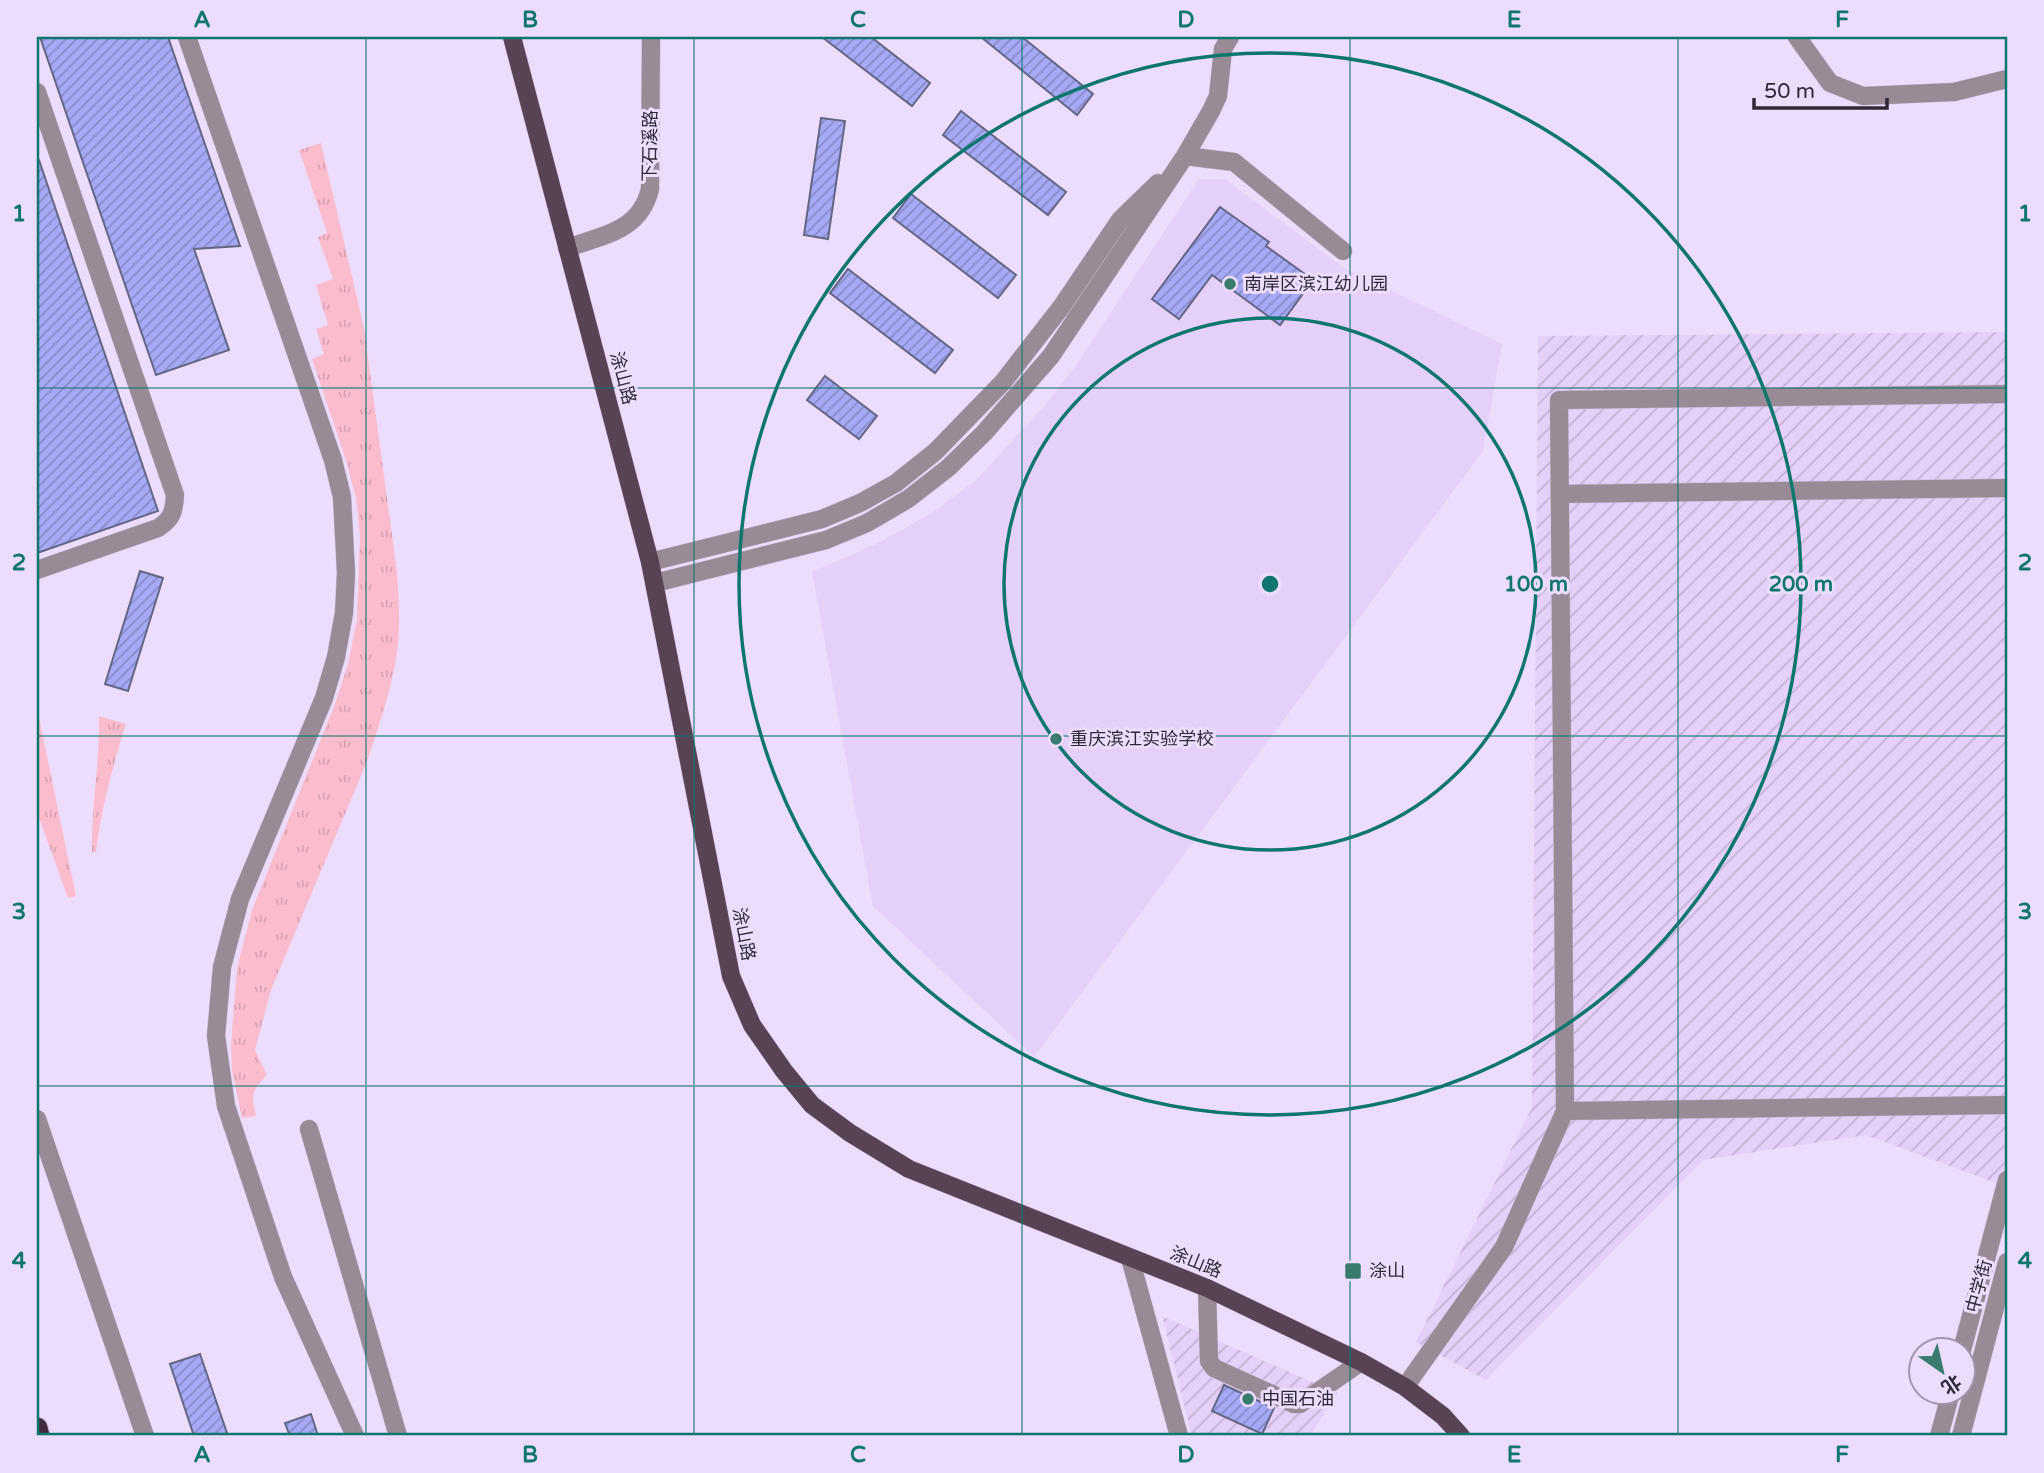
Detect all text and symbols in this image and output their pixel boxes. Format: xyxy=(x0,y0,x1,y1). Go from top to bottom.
text: A xyxy=(193,6,211,34)
text: B xyxy=(522,6,538,34)
text: C xyxy=(850,6,866,34)
text: D xyxy=(1177,6,1195,34)
text: E xyxy=(1507,6,1521,34)
text: F xyxy=(1835,6,1849,34)
scale bar xyxy=(1754,66,1886,110)
text: 50 m xyxy=(1764,79,1815,104)
street label: 下石溪路 xyxy=(638,110,662,182)
text: 1 xyxy=(12,200,26,228)
text: 1 xyxy=(2018,200,2032,228)
place label: 南岸区滨江幼儿园 xyxy=(1244,273,1388,295)
marker: 南岸区滨江幼儿园 xyxy=(1222,276,1238,292)
street label: 涂山路 xyxy=(605,349,641,407)
text: 2 xyxy=(12,549,26,577)
text: 2 xyxy=(2018,549,2032,577)
centre of rings xyxy=(1258,572,1282,596)
text: 100 m xyxy=(1504,572,1568,597)
text: 200 m xyxy=(1769,572,1833,597)
place label: 重庆滨江实验学校 xyxy=(1070,728,1214,750)
marker: 重庆滨江实验学校 xyxy=(1048,731,1064,747)
text: 3 xyxy=(12,898,26,926)
text: 3 xyxy=(2018,898,2032,926)
street label: 涂山路 xyxy=(728,905,760,963)
street label: 涂山路 xyxy=(1167,1242,1225,1282)
text: 4 xyxy=(12,1247,27,1275)
text: 4 xyxy=(2018,1247,2033,1275)
street label: 中学街 xyxy=(1961,1257,1997,1315)
place label: 涂山 xyxy=(1369,1260,1405,1282)
marker: 涂山 xyxy=(1343,1261,1363,1281)
north arrow xyxy=(1908,1336,1978,1406)
text: 北 xyxy=(1937,1370,1965,1399)
place label: 中国石油 xyxy=(1262,1388,1334,1410)
marker: 中国石油 xyxy=(1240,1391,1256,1407)
text: A xyxy=(193,1441,211,1469)
text: B xyxy=(522,1441,538,1469)
text: C xyxy=(850,1441,866,1469)
text: D xyxy=(1177,1441,1195,1469)
text: E xyxy=(1507,1441,1521,1469)
text: F xyxy=(1835,1441,1849,1469)

